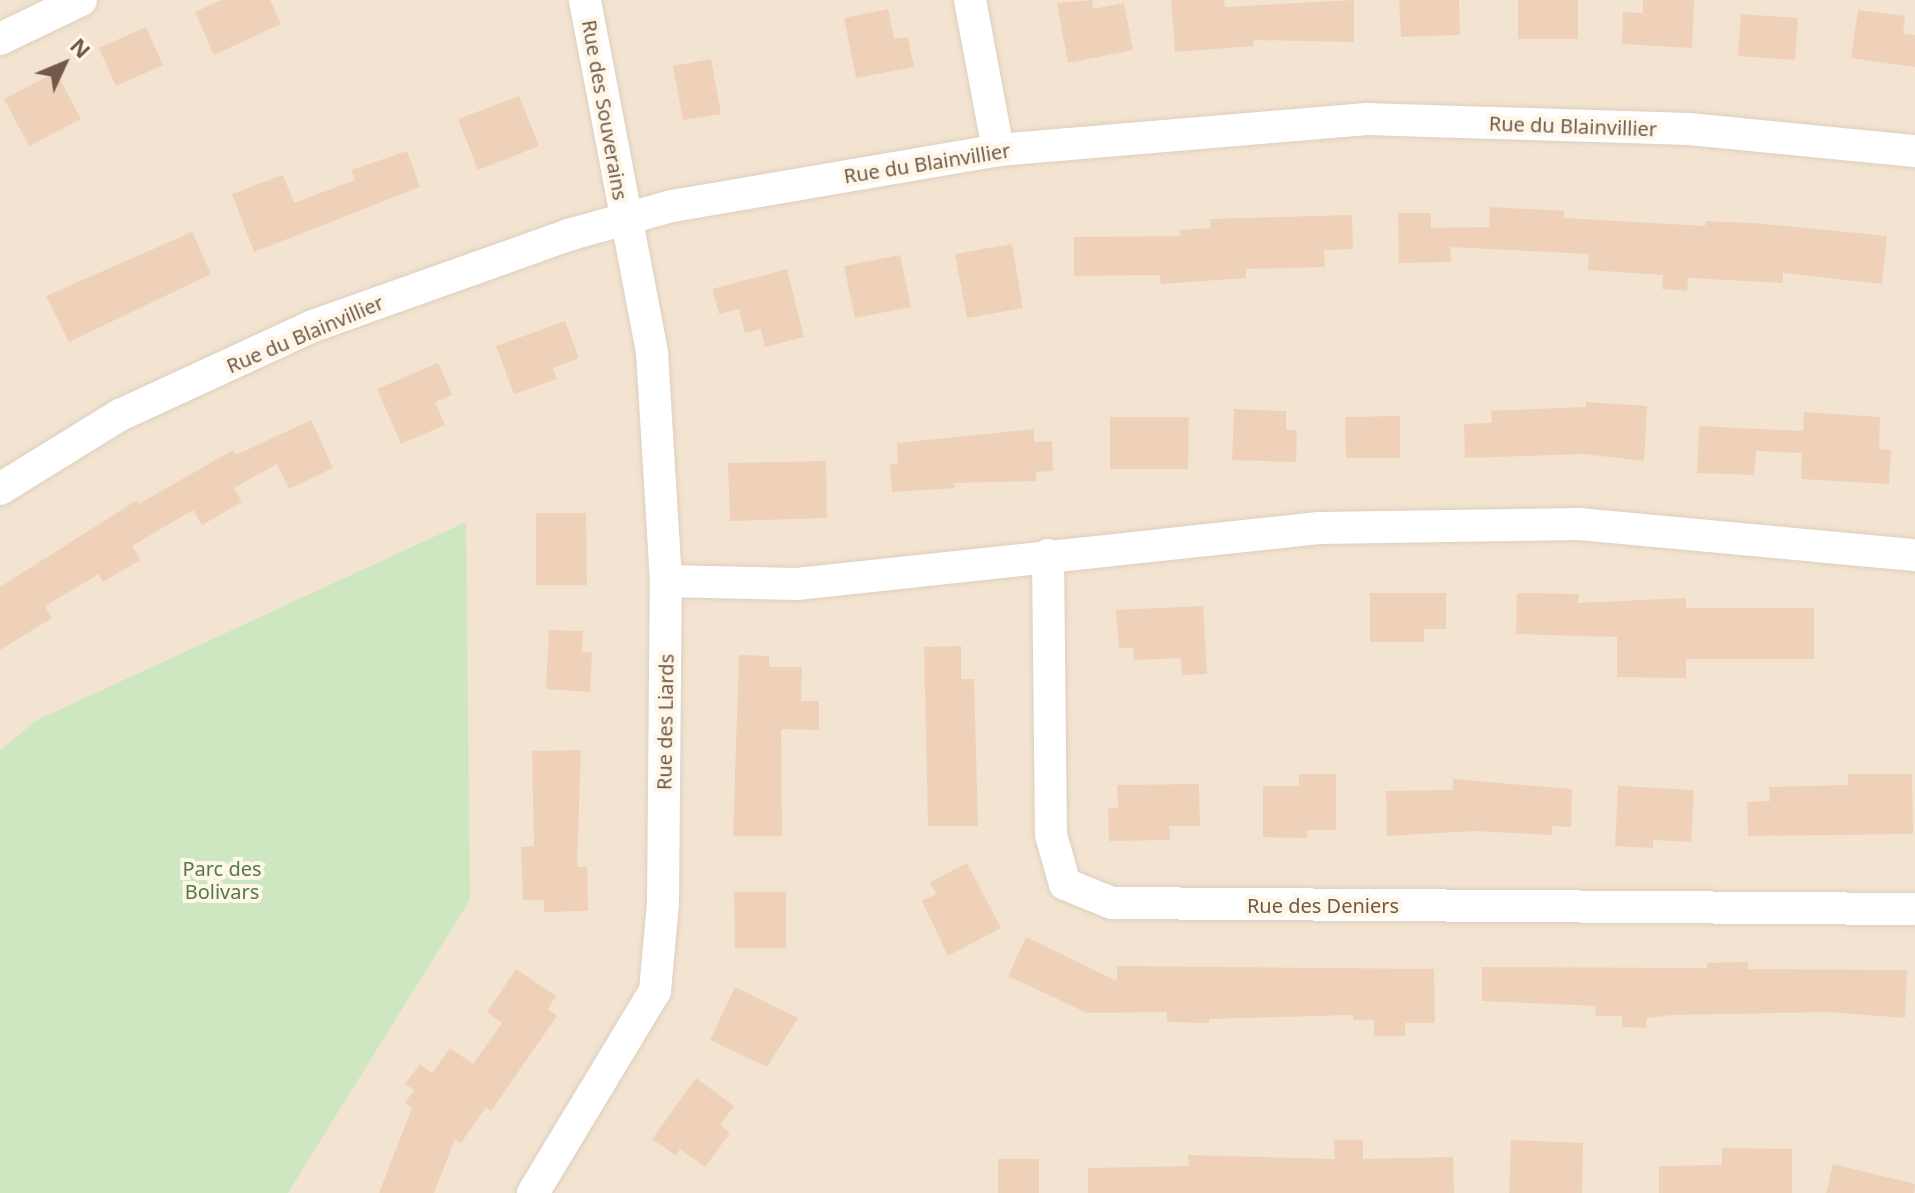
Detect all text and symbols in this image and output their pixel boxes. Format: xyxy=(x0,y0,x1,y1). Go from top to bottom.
street label: Rue des Souverains xyxy=(577,18,633,202)
north arrow xyxy=(24,24,104,104)
text: N xyxy=(64,30,98,64)
street label: Rue du Blainvillier xyxy=(1488,111,1658,141)
street label: Rue du Blainvillier xyxy=(842,138,1012,188)
street label: Rue du Blainvillier xyxy=(223,290,387,378)
street label: Rue des Liards xyxy=(652,654,678,790)
park label: Parc des Bolivars xyxy=(182,857,262,904)
street label: Rue des Deniers xyxy=(1247,893,1399,917)

